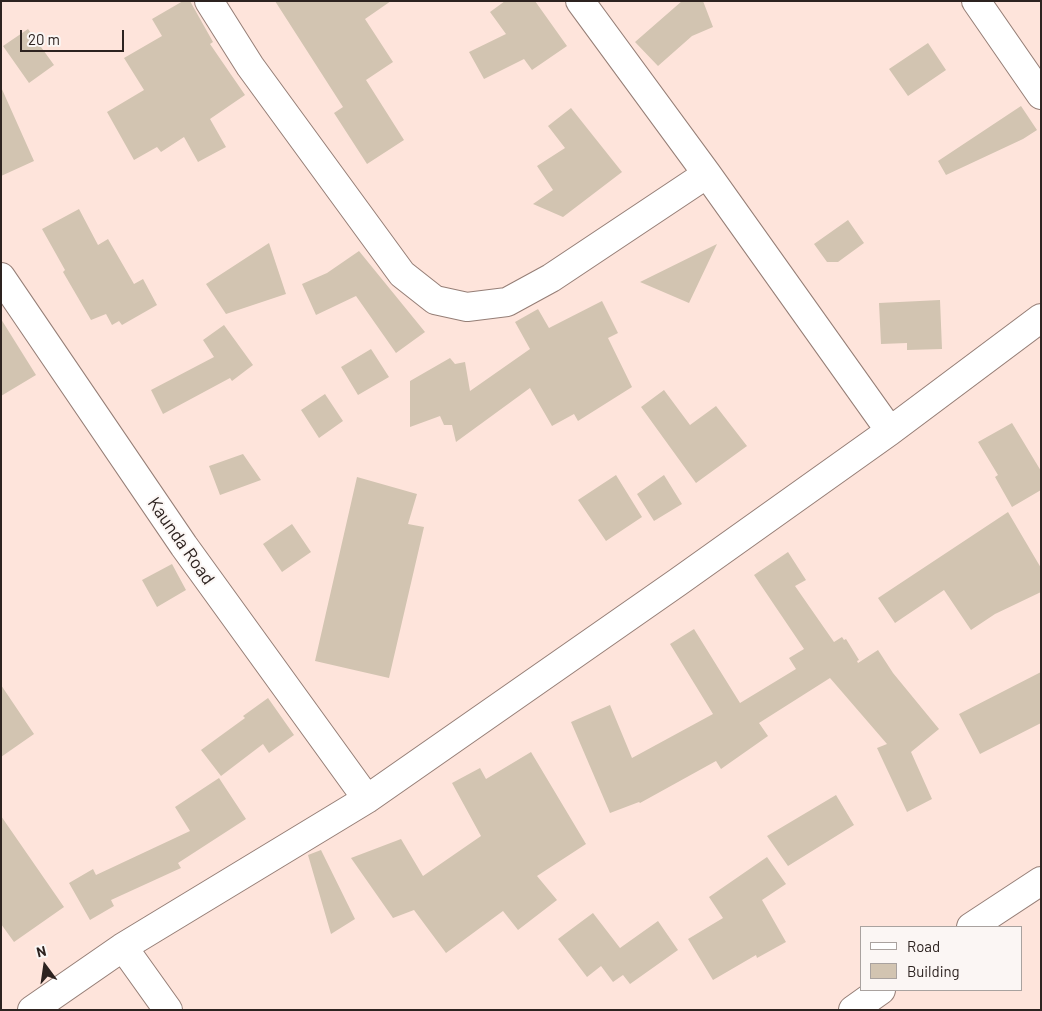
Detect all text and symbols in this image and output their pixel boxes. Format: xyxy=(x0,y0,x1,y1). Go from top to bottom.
scale bar xyxy=(22,20,126,52)
text: 20 m xyxy=(28,30,60,48)
street label: Kaunda Road xyxy=(143,493,219,589)
legend xyxy=(860,926,1022,991)
text: Road xyxy=(907,937,940,955)
north arrow xyxy=(20,941,70,991)
text: N xyxy=(35,942,48,960)
text: Building xyxy=(907,962,960,980)

